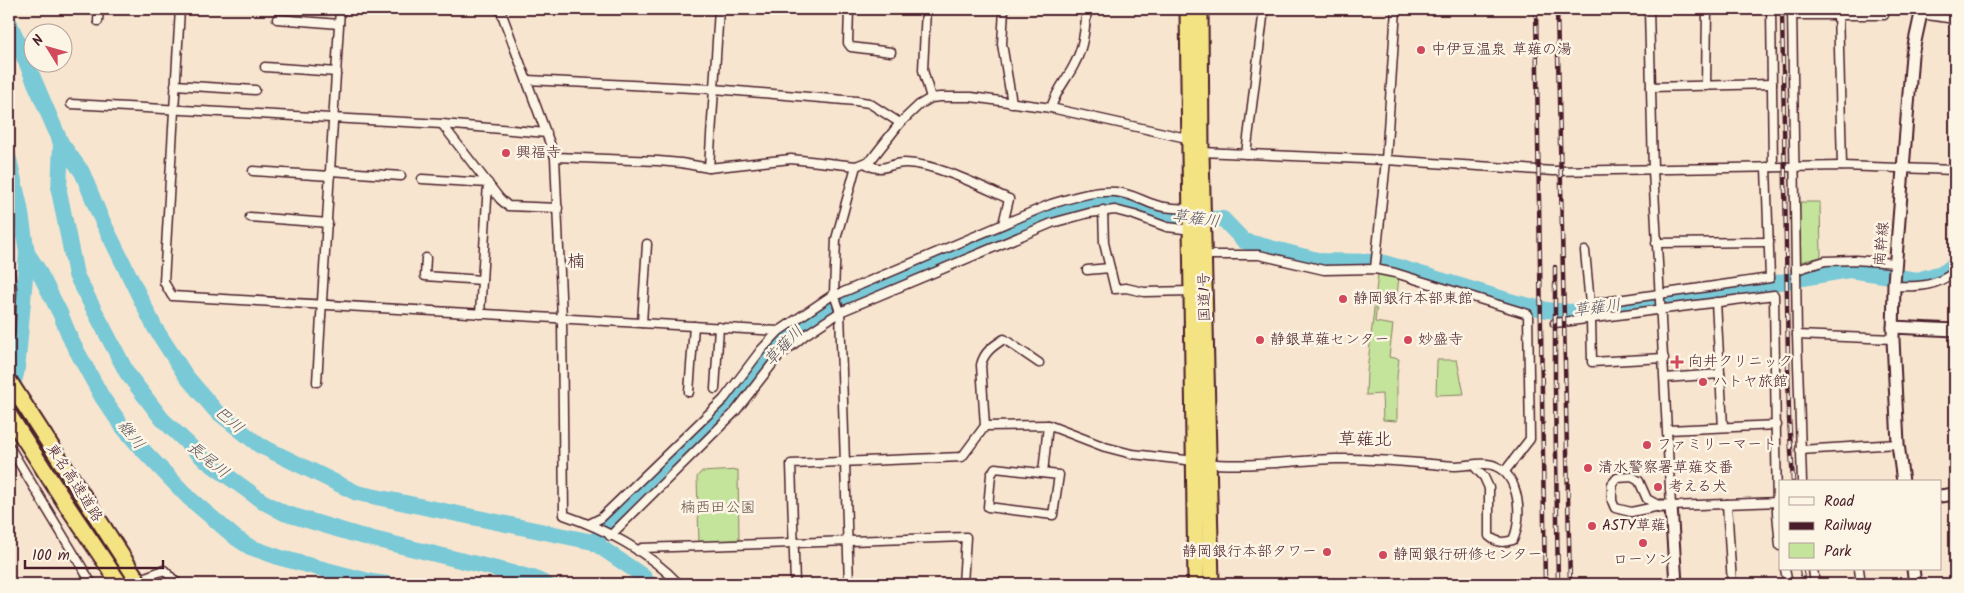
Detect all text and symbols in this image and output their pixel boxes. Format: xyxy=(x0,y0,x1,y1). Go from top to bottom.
north arrow xyxy=(22,22,72,72)
text: N xyxy=(27,31,50,51)
place label: 中伊豆温泉 草薙の湯 xyxy=(1431,38,1572,62)
marker: 中伊豆温泉 草薙の湯 xyxy=(1415,44,1427,56)
place label: 興福寺 xyxy=(516,141,561,165)
marker: 興福寺 xyxy=(500,147,512,159)
water label: 草薙川 xyxy=(1170,203,1222,235)
street label: 南幹線 xyxy=(1868,221,1896,267)
district label: 楠 xyxy=(567,248,585,277)
street label: 国道1号 xyxy=(1193,272,1217,322)
place label: 静岡銀行本部東館 xyxy=(1353,287,1473,311)
marker: 静岡銀行本部東館 xyxy=(1337,293,1349,305)
water label: 草薙川 xyxy=(1572,293,1622,323)
water label: 草薙川 xyxy=(758,320,810,372)
place label: 静銀草薙センター xyxy=(1270,328,1389,352)
place label: 妙盛寺 xyxy=(1418,328,1463,352)
marker: 静銀草薙センター xyxy=(1254,334,1266,346)
marker: 妙盛寺 xyxy=(1402,334,1414,346)
place label: 向井クリニック xyxy=(1688,350,1793,374)
marker: 向井クリニック xyxy=(1670,355,1684,369)
place label: ハトヤ旅館 xyxy=(1713,370,1788,394)
marker: ハトヤ旅館 xyxy=(1697,376,1709,388)
water label: 巴川 xyxy=(209,400,249,440)
water label: 継川 xyxy=(111,415,151,455)
district label: 草薙北 xyxy=(1338,426,1392,455)
place label: ファミリーマート xyxy=(1657,433,1777,457)
water label: 長尾川 xyxy=(181,435,235,485)
street label: 東名高速道路 xyxy=(39,439,109,527)
marker: ファミリーマート xyxy=(1641,439,1653,451)
place label: 清水警察署草薙交番 xyxy=(1598,456,1733,480)
marker: 清水警察署草薙交番 xyxy=(1582,462,1594,474)
place label: 考える犬 xyxy=(1668,475,1727,499)
legend xyxy=(1779,480,1942,570)
marker: 考える犬 xyxy=(1652,481,1664,493)
text: Road xyxy=(1824,490,1855,514)
park label: 楠西田公園 xyxy=(680,496,756,520)
place label: ASTY草薙 xyxy=(1602,514,1666,538)
text: Railway xyxy=(1824,514,1872,538)
marker: ASTY草薙 xyxy=(1586,520,1598,532)
marker: ローソン xyxy=(1637,537,1649,549)
scale bar xyxy=(25,538,162,570)
place label: 静岡銀行本部タワー xyxy=(1182,540,1317,564)
text: Park xyxy=(1824,540,1852,564)
place label: 静岡銀行研修センター xyxy=(1393,543,1542,567)
text: 100 m xyxy=(32,544,70,568)
marker: 静岡銀行本部タワー xyxy=(1321,546,1333,558)
place label: ローソン xyxy=(1613,548,1673,572)
marker: 静岡銀行研修センター xyxy=(1377,549,1389,561)

